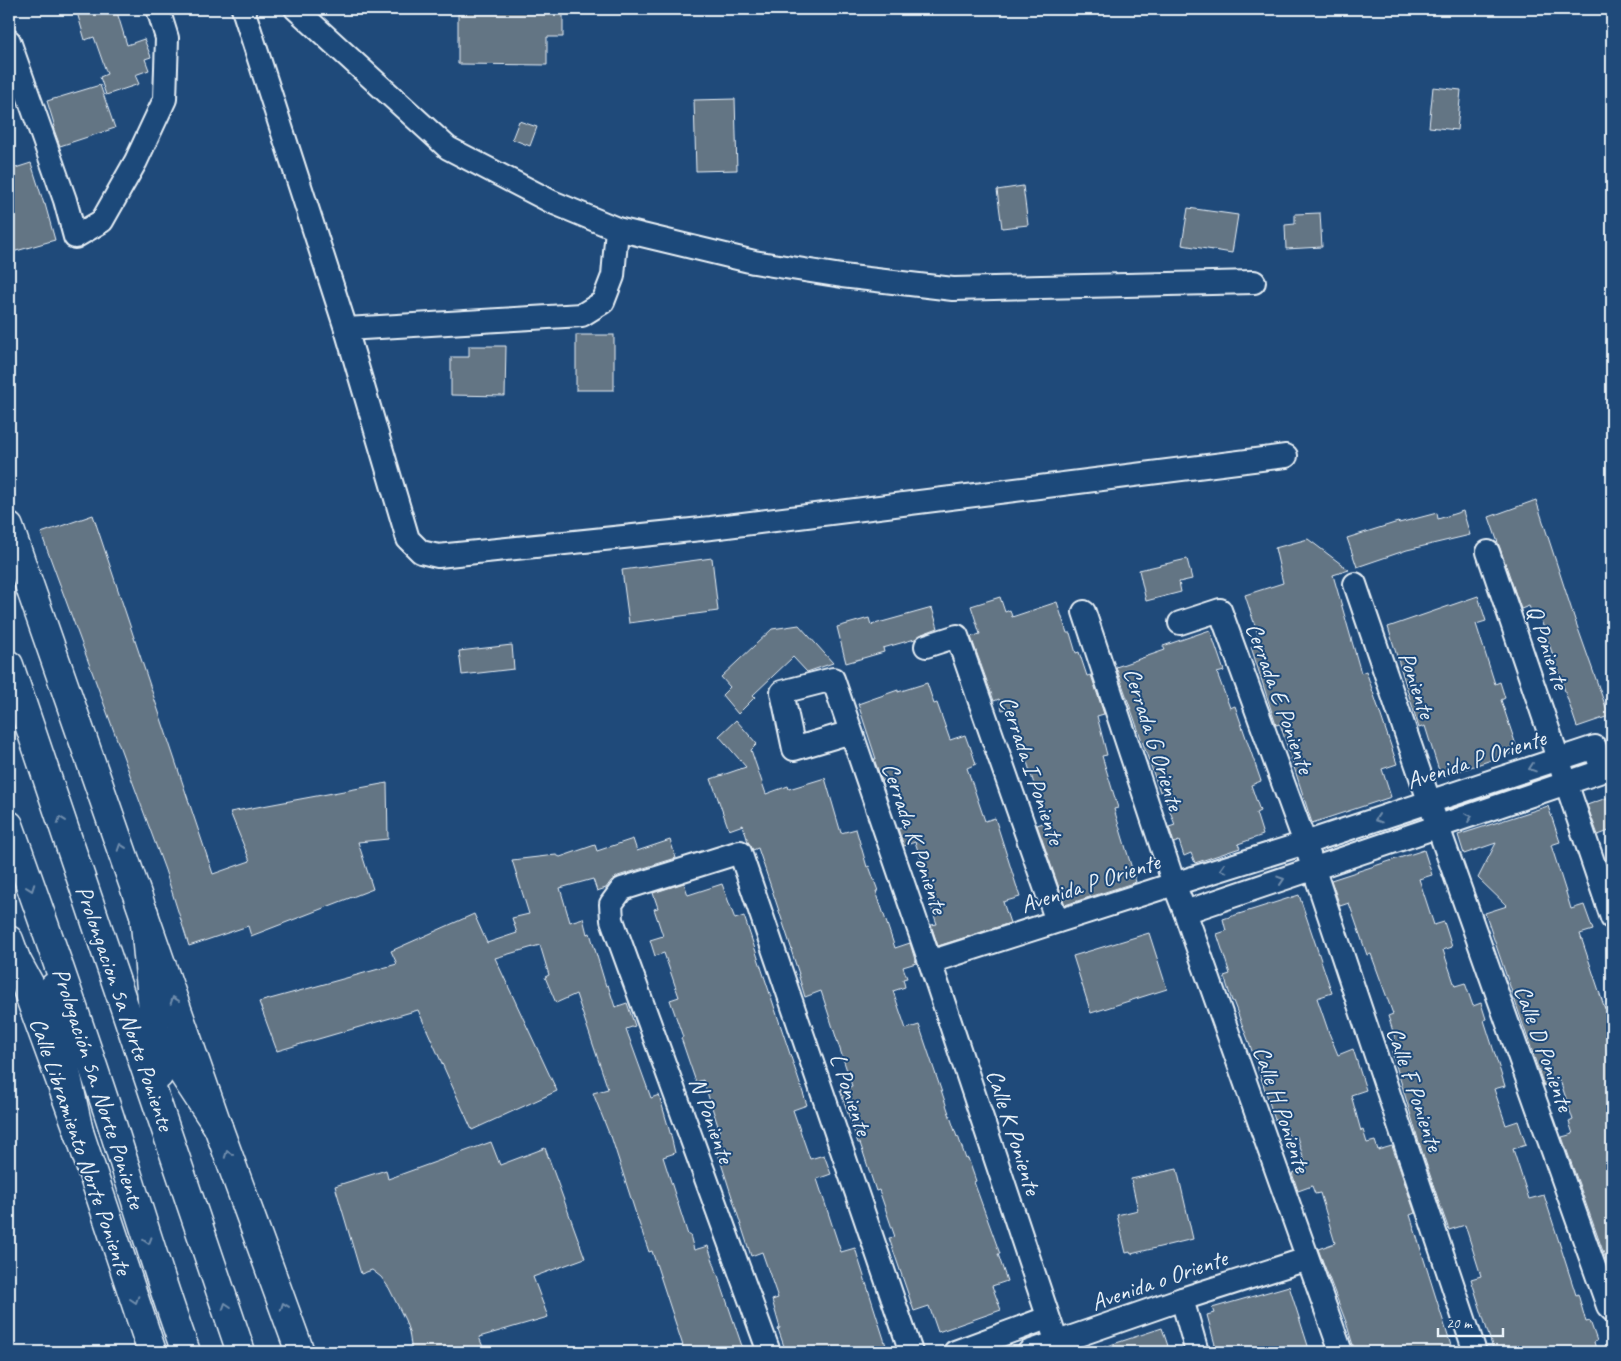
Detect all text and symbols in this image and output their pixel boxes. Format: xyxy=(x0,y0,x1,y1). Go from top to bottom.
street label: Q Poniente xyxy=(1520,601,1577,695)
street label: Cerrada E Poniente xyxy=(1239,619,1322,779)
street label: Poniente xyxy=(1392,648,1443,724)
street label: Cerrada G Oriente xyxy=(1117,664,1192,816)
street label: Cerrada I Poniente xyxy=(993,692,1072,850)
street label: Avenida P Oriente xyxy=(1403,722,1551,796)
street label: Cerrada K Poniente xyxy=(875,759,956,920)
one-way arrow xyxy=(1528,762,1536,772)
one-way arrow xyxy=(1464,813,1472,823)
one-way arrow xyxy=(1374,814,1382,824)
one-way arrow xyxy=(57,817,67,825)
one-way arrow xyxy=(117,843,127,852)
street label: Avenida P Oriente xyxy=(1017,846,1165,920)
one-way arrow xyxy=(1219,863,1227,873)
one-way arrow xyxy=(1277,876,1285,886)
street label: Prolongacion 5a Norte Poniente xyxy=(69,882,182,1136)
one-way arrow xyxy=(25,883,35,891)
street label: Prologación 5a. Norte Poniente xyxy=(46,964,153,1214)
street label: Calle D Poniente xyxy=(1507,981,1581,1117)
one-way arrow xyxy=(170,997,180,1005)
street label: Calle Libramiento Norte Poniente xyxy=(23,1014,140,1280)
street label: Calle F Poniente xyxy=(1380,1023,1451,1157)
street label: Calle H Poniente xyxy=(1246,1042,1318,1178)
street label: L Poniente xyxy=(823,1049,880,1141)
street label: Calle K Poniente xyxy=(980,1066,1049,1200)
street label: N Poniente xyxy=(683,1073,742,1169)
one-way arrow xyxy=(224,1150,234,1159)
one-way arrow xyxy=(143,1237,153,1245)
street label: Avenida o Oriente xyxy=(1087,1242,1233,1317)
one-way arrow xyxy=(129,1295,139,1303)
one-way arrow xyxy=(221,1302,231,1310)
one-way arrow xyxy=(280,1303,290,1311)
scale bar xyxy=(1438,1306,1504,1338)
text: 20 m xyxy=(1446,1314,1473,1333)

